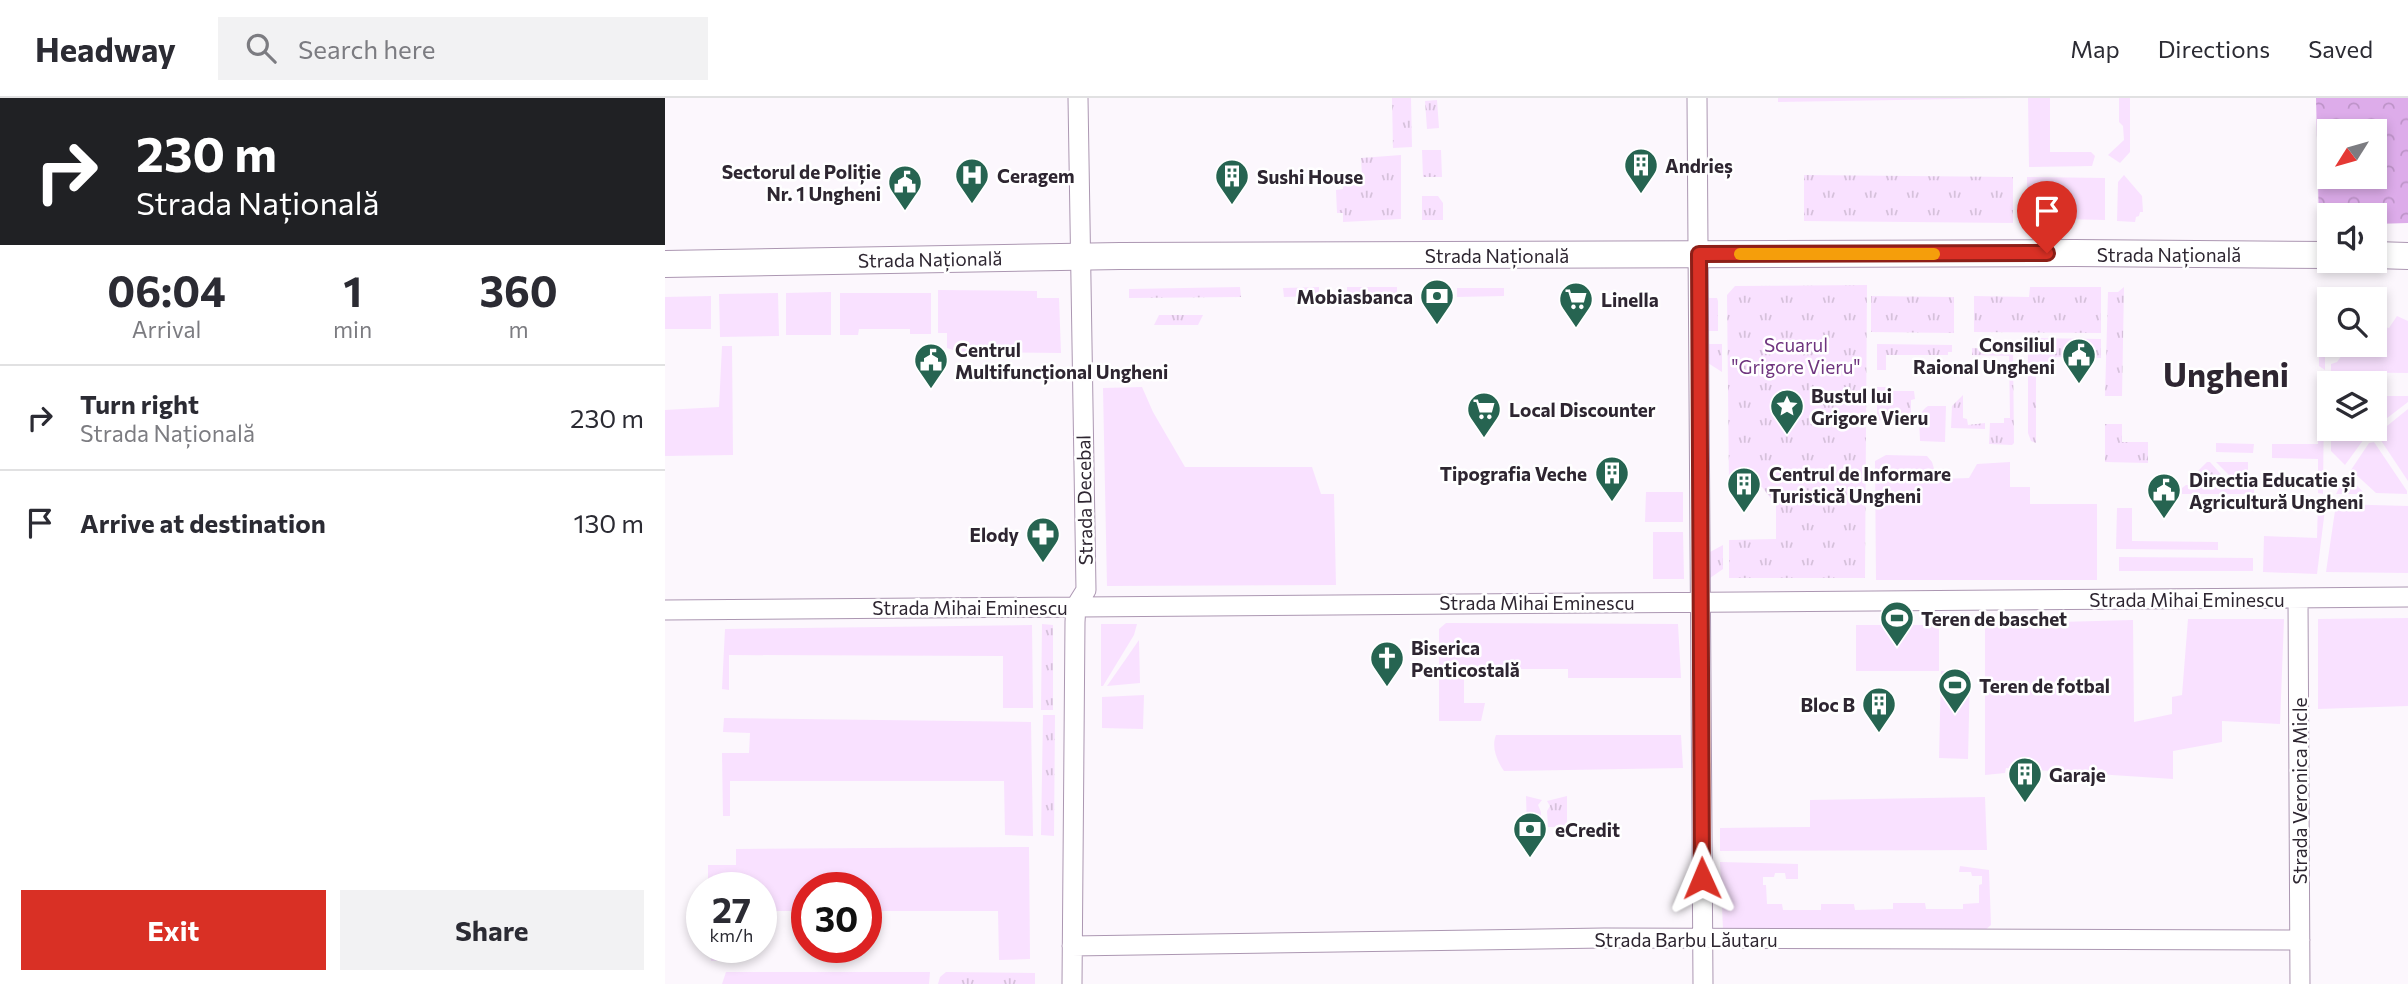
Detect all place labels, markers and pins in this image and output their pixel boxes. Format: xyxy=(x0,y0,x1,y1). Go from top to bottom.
building icon: Andrieș xyxy=(1622,146,1660,195)
place label: Andrieș xyxy=(1665,154,1733,179)
hospital icon: Ceragem xyxy=(953,156,991,205)
building icon: Sushi House xyxy=(1213,157,1251,206)
place label: Sectorul de Poliție Nr. 1 Ungheni xyxy=(722,160,881,205)
public building icon: Sectorul de Poliție Nr. 1 Ungheni xyxy=(886,163,924,212)
place label: Ceragem xyxy=(997,164,1074,187)
place label: Sushi House xyxy=(1257,165,1363,188)
pin xyxy=(2017,181,2077,253)
bank icon: Mobiasbanca xyxy=(1418,277,1456,326)
supermarket icon: Linella xyxy=(1557,280,1595,329)
place label: Mobiasbanca xyxy=(1297,285,1413,308)
place label: Linella xyxy=(1601,288,1659,311)
place label: Consiliul Raional Ungheni xyxy=(1913,333,2055,378)
public building icon: Consiliul Raional Ungheni xyxy=(2060,336,2098,385)
place label: Centrul Multifuncțional Ungheni xyxy=(955,338,1168,385)
public building icon: Centrul Multifuncțional Ungheni xyxy=(912,341,950,390)
place label: Bustul lui Grigore Vieru xyxy=(1811,384,1928,429)
place icon: Bustul lui Grigore Vieru xyxy=(1768,387,1806,436)
supermarket icon: Local Discounter xyxy=(1465,390,1503,439)
place label: Local Discounter xyxy=(1509,398,1656,421)
building icon: Tipografia Veche xyxy=(1593,454,1631,503)
place label: Tipografia Veche xyxy=(1440,462,1587,485)
place label: Centrul de Informare Turistică Ungheni xyxy=(1769,462,1951,507)
building icon: Centrul de Informare Turistică Ungheni xyxy=(1725,465,1763,514)
place label: Directia Educatie și Agricultură Ungheni xyxy=(2189,468,2364,513)
public building icon: Directia Educatie și Agricultură Ungheni xyxy=(2145,471,2183,520)
pharmacy icon: Elody xyxy=(1024,515,1062,564)
place label: Elody xyxy=(970,523,1020,546)
sports icon: Teren de baschet xyxy=(1878,599,1916,648)
place label: Teren de baschet xyxy=(1921,607,2067,630)
place label: Biserica Penticostală xyxy=(1411,636,1520,681)
church icon: Biserica Penticostală xyxy=(1368,639,1406,688)
sports icon: Teren de fotbal xyxy=(1936,666,1974,715)
place label: Teren de fotbal xyxy=(1979,674,2110,697)
building icon: Bloc B xyxy=(1860,685,1898,734)
place label: Bloc B xyxy=(1800,693,1855,716)
building icon: Garaje xyxy=(2006,755,2044,804)
place label: Garaje xyxy=(2049,763,2106,786)
bank icon: eCredit xyxy=(1511,810,1549,859)
place label: eCredit xyxy=(1555,818,1620,841)

